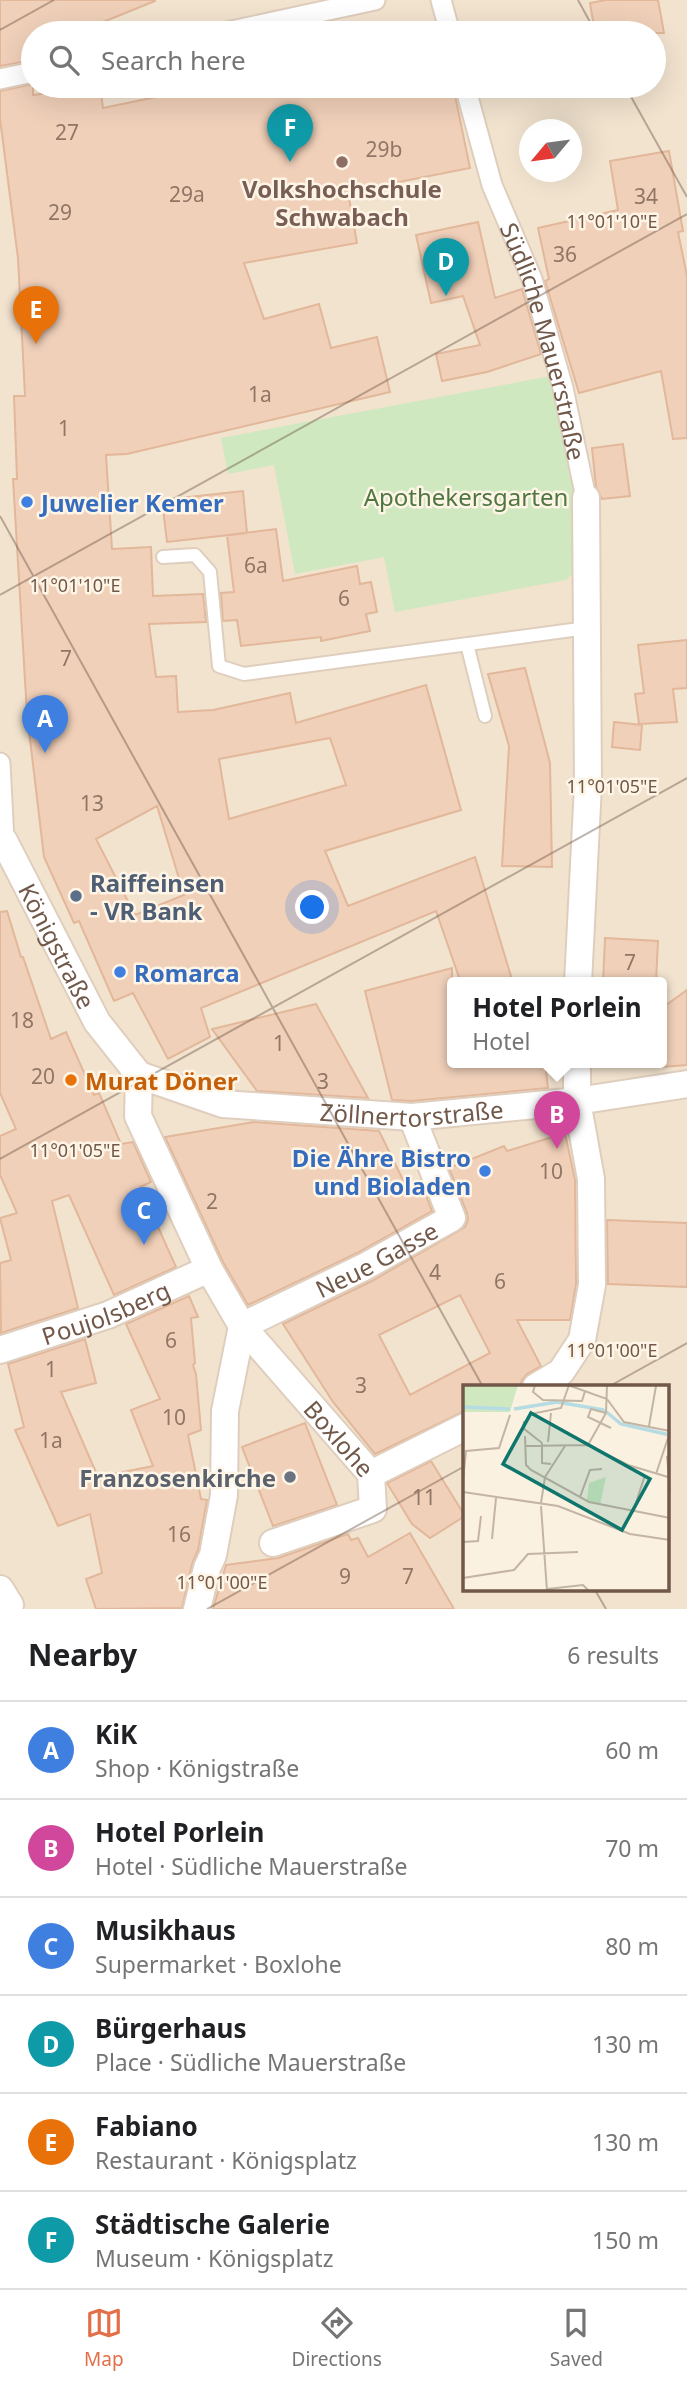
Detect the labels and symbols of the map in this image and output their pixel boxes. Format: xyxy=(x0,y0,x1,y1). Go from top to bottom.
pin: F xyxy=(267,104,313,162)
house number: 27 xyxy=(55,118,79,146)
north arrow xyxy=(519,119,582,182)
house number: 29b xyxy=(366,135,402,163)
marker: Volkshochschule Schwabach xyxy=(334,154,350,170)
place label: Volkshochschule Schwabach xyxy=(242,172,442,233)
house number: 29a xyxy=(169,180,205,208)
house number: 34 xyxy=(634,182,658,210)
house number: 29 xyxy=(48,198,72,226)
text: 11°01'10"E xyxy=(567,209,657,233)
street label: Südliche Mauerstraße xyxy=(493,217,594,463)
pin: D xyxy=(423,238,469,296)
house number: 36 xyxy=(553,240,577,268)
pin: E xyxy=(13,286,59,344)
house number: 1a xyxy=(248,380,272,408)
house number: 1 xyxy=(58,414,70,442)
park label: Apothekersgarten xyxy=(364,480,568,513)
place label: Juwelier Kemer xyxy=(39,486,224,519)
marker: Juwelier Kemer xyxy=(19,494,35,510)
house number: 6a xyxy=(244,551,268,579)
text: 11°01'10"E xyxy=(30,573,120,597)
house number: 6 xyxy=(338,584,350,612)
house number: 7 xyxy=(60,644,72,672)
pin: A xyxy=(22,695,68,753)
text: 11°01'05"E xyxy=(567,774,657,798)
house number: 13 xyxy=(80,789,104,817)
place label: Raiffeinsen - VR Bank xyxy=(90,866,225,927)
street label: Königstraße xyxy=(12,877,104,1014)
marker: Raiffeinsen - VR Bank xyxy=(68,888,84,904)
your location xyxy=(295,890,329,924)
house number: 7 xyxy=(624,948,636,976)
place label: Romarca xyxy=(134,956,240,989)
marker: Romarca xyxy=(112,964,128,980)
house number: 18 xyxy=(10,1006,34,1034)
house number: 1 xyxy=(273,1029,285,1057)
house number: 20 xyxy=(31,1062,55,1090)
place label: Murat Döner xyxy=(85,1064,238,1097)
house number: 3 xyxy=(317,1067,329,1095)
marker: Murat Döner xyxy=(63,1072,79,1088)
pin: B xyxy=(534,1091,580,1149)
street label: Zöllnertorstraße xyxy=(319,1092,505,1134)
text: 11°01'05"E xyxy=(30,1138,120,1162)
place label: Die Ähre Bistro und Bioladen xyxy=(292,1141,471,1202)
house number: 10 xyxy=(539,1157,563,1185)
marker: Die Ähre Bistro und Bioladen xyxy=(477,1163,493,1179)
pin: C xyxy=(121,1187,167,1245)
house number: 2 xyxy=(206,1187,218,1215)
street label: Neue Gasse xyxy=(310,1213,443,1305)
house number: 4 xyxy=(429,1258,441,1286)
house number: 6 xyxy=(494,1267,506,1295)
street label: Poujolsberg xyxy=(37,1273,175,1352)
house number: 6 xyxy=(165,1326,177,1354)
text: 11°01'00"E xyxy=(567,1338,657,1362)
house number: 1 xyxy=(45,1355,57,1383)
house number: 3 xyxy=(355,1371,367,1399)
inset map xyxy=(463,1385,670,1591)
street label: Boxlohe xyxy=(297,1393,382,1483)
house number: 10 xyxy=(162,1403,186,1431)
house number: 1a xyxy=(39,1426,63,1454)
place label: Franzosenkirche xyxy=(79,1461,276,1494)
marker: Franzosenkirche xyxy=(282,1469,298,1485)
house number: 11 xyxy=(412,1483,436,1511)
house number: 16 xyxy=(167,1520,191,1548)
house number: 9 xyxy=(339,1562,351,1590)
house number: 7 xyxy=(402,1562,414,1590)
text: 11°01'00"E xyxy=(177,1570,267,1594)

